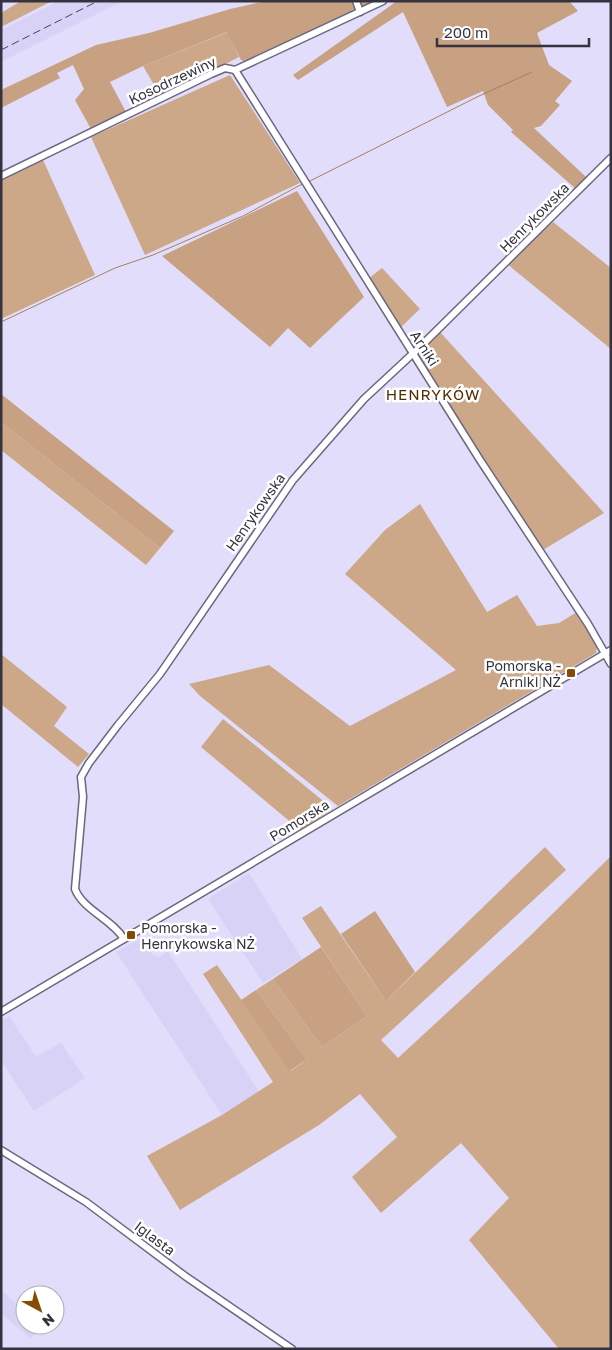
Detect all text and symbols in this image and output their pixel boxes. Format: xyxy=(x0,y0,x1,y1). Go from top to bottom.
scale bar xyxy=(437,15,590,47)
text: 200 m xyxy=(444,23,488,41)
street label: Kosodrzewiny xyxy=(126,52,218,108)
street label: Henrykowska xyxy=(496,179,572,255)
street label: Arniki xyxy=(407,327,443,369)
district label: HENRYKÓW xyxy=(386,385,480,403)
street label: Henrykowska xyxy=(222,470,288,554)
place label: Pomorska - Arniki NŻ xyxy=(485,657,561,690)
marker: Pomorska - Arniki NŻ xyxy=(565,667,577,679)
street label: Pomorska xyxy=(266,796,332,844)
place label: Pomorska - Henrykowska NŻ xyxy=(141,919,255,952)
marker: Pomorska - Henrykowska NŻ xyxy=(125,929,137,941)
street label: Iglasta xyxy=(131,1217,179,1259)
north arrow xyxy=(15,1285,65,1335)
text: N xyxy=(39,1310,58,1330)

